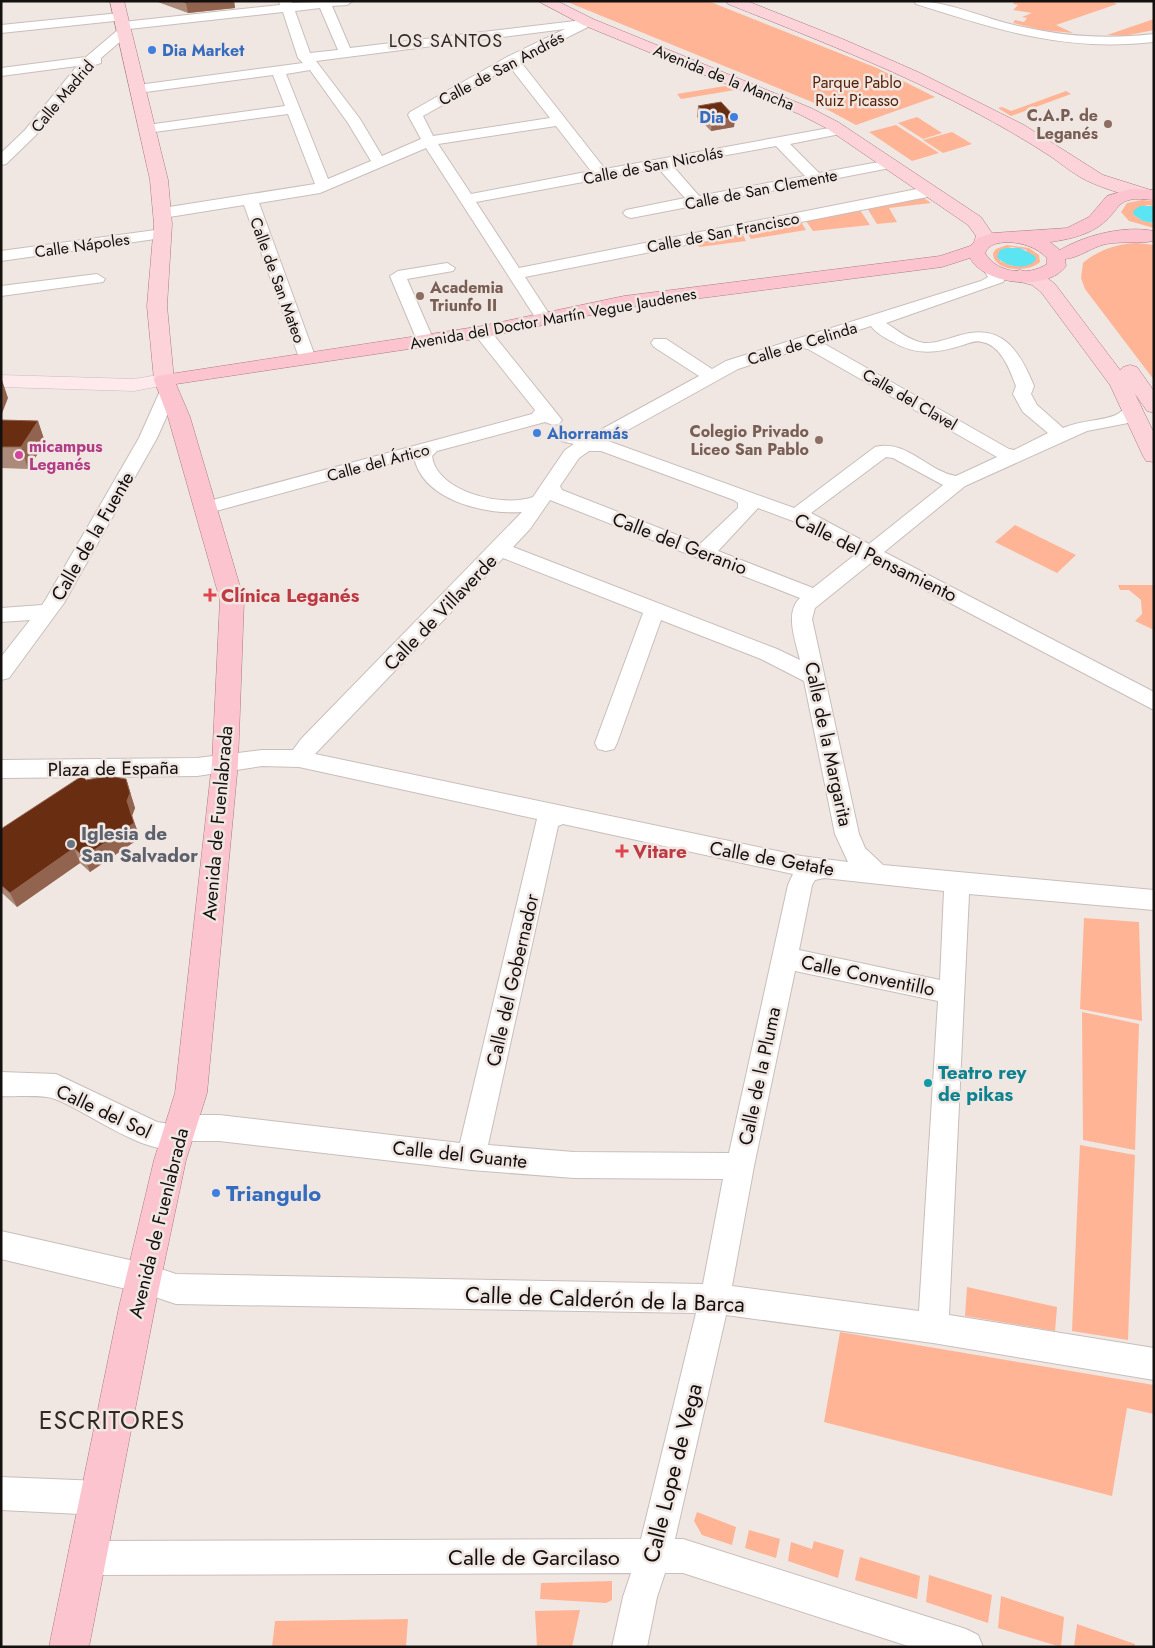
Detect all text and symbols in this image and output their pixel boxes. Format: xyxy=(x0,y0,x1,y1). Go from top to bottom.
street label: Calle de San Andrés xyxy=(435,26,568,111)
district label: LOS SANTOS xyxy=(389,28,503,54)
place label: Dia Market xyxy=(162,39,245,62)
street label: Avenida de la Mancha xyxy=(650,39,798,116)
marker: Dia Market xyxy=(146,44,158,56)
street label: Calle Madrid xyxy=(25,55,99,137)
park label: Parque Pablo Ruiz Picasso xyxy=(812,71,902,112)
place label: C.A.P. de Leganés xyxy=(1027,104,1098,145)
place label: Dia xyxy=(699,106,724,129)
marker: Dia xyxy=(728,111,740,123)
marker: C.A.P. de Leganés xyxy=(1102,118,1114,130)
street label: Calle de San Nicolás xyxy=(581,141,725,190)
street label: Calle de San Clemente xyxy=(683,163,839,216)
street label: Calle de San Francisco xyxy=(645,206,802,259)
street label: Calle de San Mateo xyxy=(244,214,311,347)
street label: Calle Nápoles xyxy=(33,227,131,264)
place label: Academia Triunfo II xyxy=(429,276,504,317)
street label: Avenida del Doctor Martín Vegue Jaudenes xyxy=(408,282,698,355)
marker: Academia Triunfo II xyxy=(414,290,426,302)
street label: Calle de Celinda xyxy=(745,316,860,371)
street label: Calle del Clavel xyxy=(858,363,961,436)
place label: Colegio Privado Liceo San Pablo xyxy=(689,420,809,461)
place label: Ahorramás xyxy=(546,422,628,445)
marker: Ahorramás xyxy=(531,427,543,439)
marker: Colegio Privado Liceo San Pablo xyxy=(813,434,825,446)
place label: micampus Leganés xyxy=(29,435,103,476)
street label: Calle del Ártico xyxy=(324,438,432,487)
marker: micampus Leganés xyxy=(13,449,25,461)
street label: Calle de la Fuente xyxy=(44,466,141,606)
street label: Calle del Geranio xyxy=(608,505,751,582)
street label: Calle del Pensamiento xyxy=(790,506,962,609)
street label: Calle de Villaverde xyxy=(378,548,503,677)
place label: Clínica Leganés xyxy=(221,582,360,609)
marker: Clínica Leganés xyxy=(203,588,217,602)
street label: Calle de la Margarita xyxy=(798,659,859,829)
street label: Avenida de Fuenlabrada xyxy=(196,725,239,921)
street label: Plaza de España xyxy=(47,754,179,783)
place label: Iglesia de San Salvador xyxy=(81,820,198,869)
street label: Calle de Getafe xyxy=(707,834,837,883)
marker: Iglesia de San Salvador xyxy=(65,838,77,850)
place label: Vitare xyxy=(632,838,687,865)
marker: Vitare xyxy=(615,844,629,858)
street label: Calle del Gobernador xyxy=(480,891,546,1069)
street label: Calle Conventillo xyxy=(799,948,937,1003)
street label: Calle de la Pluma xyxy=(732,1005,787,1148)
place label: Teatro rey de pikas xyxy=(938,1059,1027,1108)
marker: Teatro rey de pikas xyxy=(922,1077,934,1089)
street label: Calle del Sol xyxy=(52,1078,156,1145)
street label: Avenida de Fuenlabrada xyxy=(122,1125,195,1321)
street label: Calle del Guante xyxy=(391,1134,529,1175)
place label: Triangulo xyxy=(226,1177,321,1209)
marker: Triangulo xyxy=(210,1187,222,1199)
street label: Calle de Calderón de la Barca xyxy=(465,1278,745,1320)
street label: Calle Lope de Vega xyxy=(634,1380,710,1566)
district label: ESCRITORES xyxy=(39,1402,185,1438)
street label: Calle de Garcilaso xyxy=(448,1541,620,1573)

